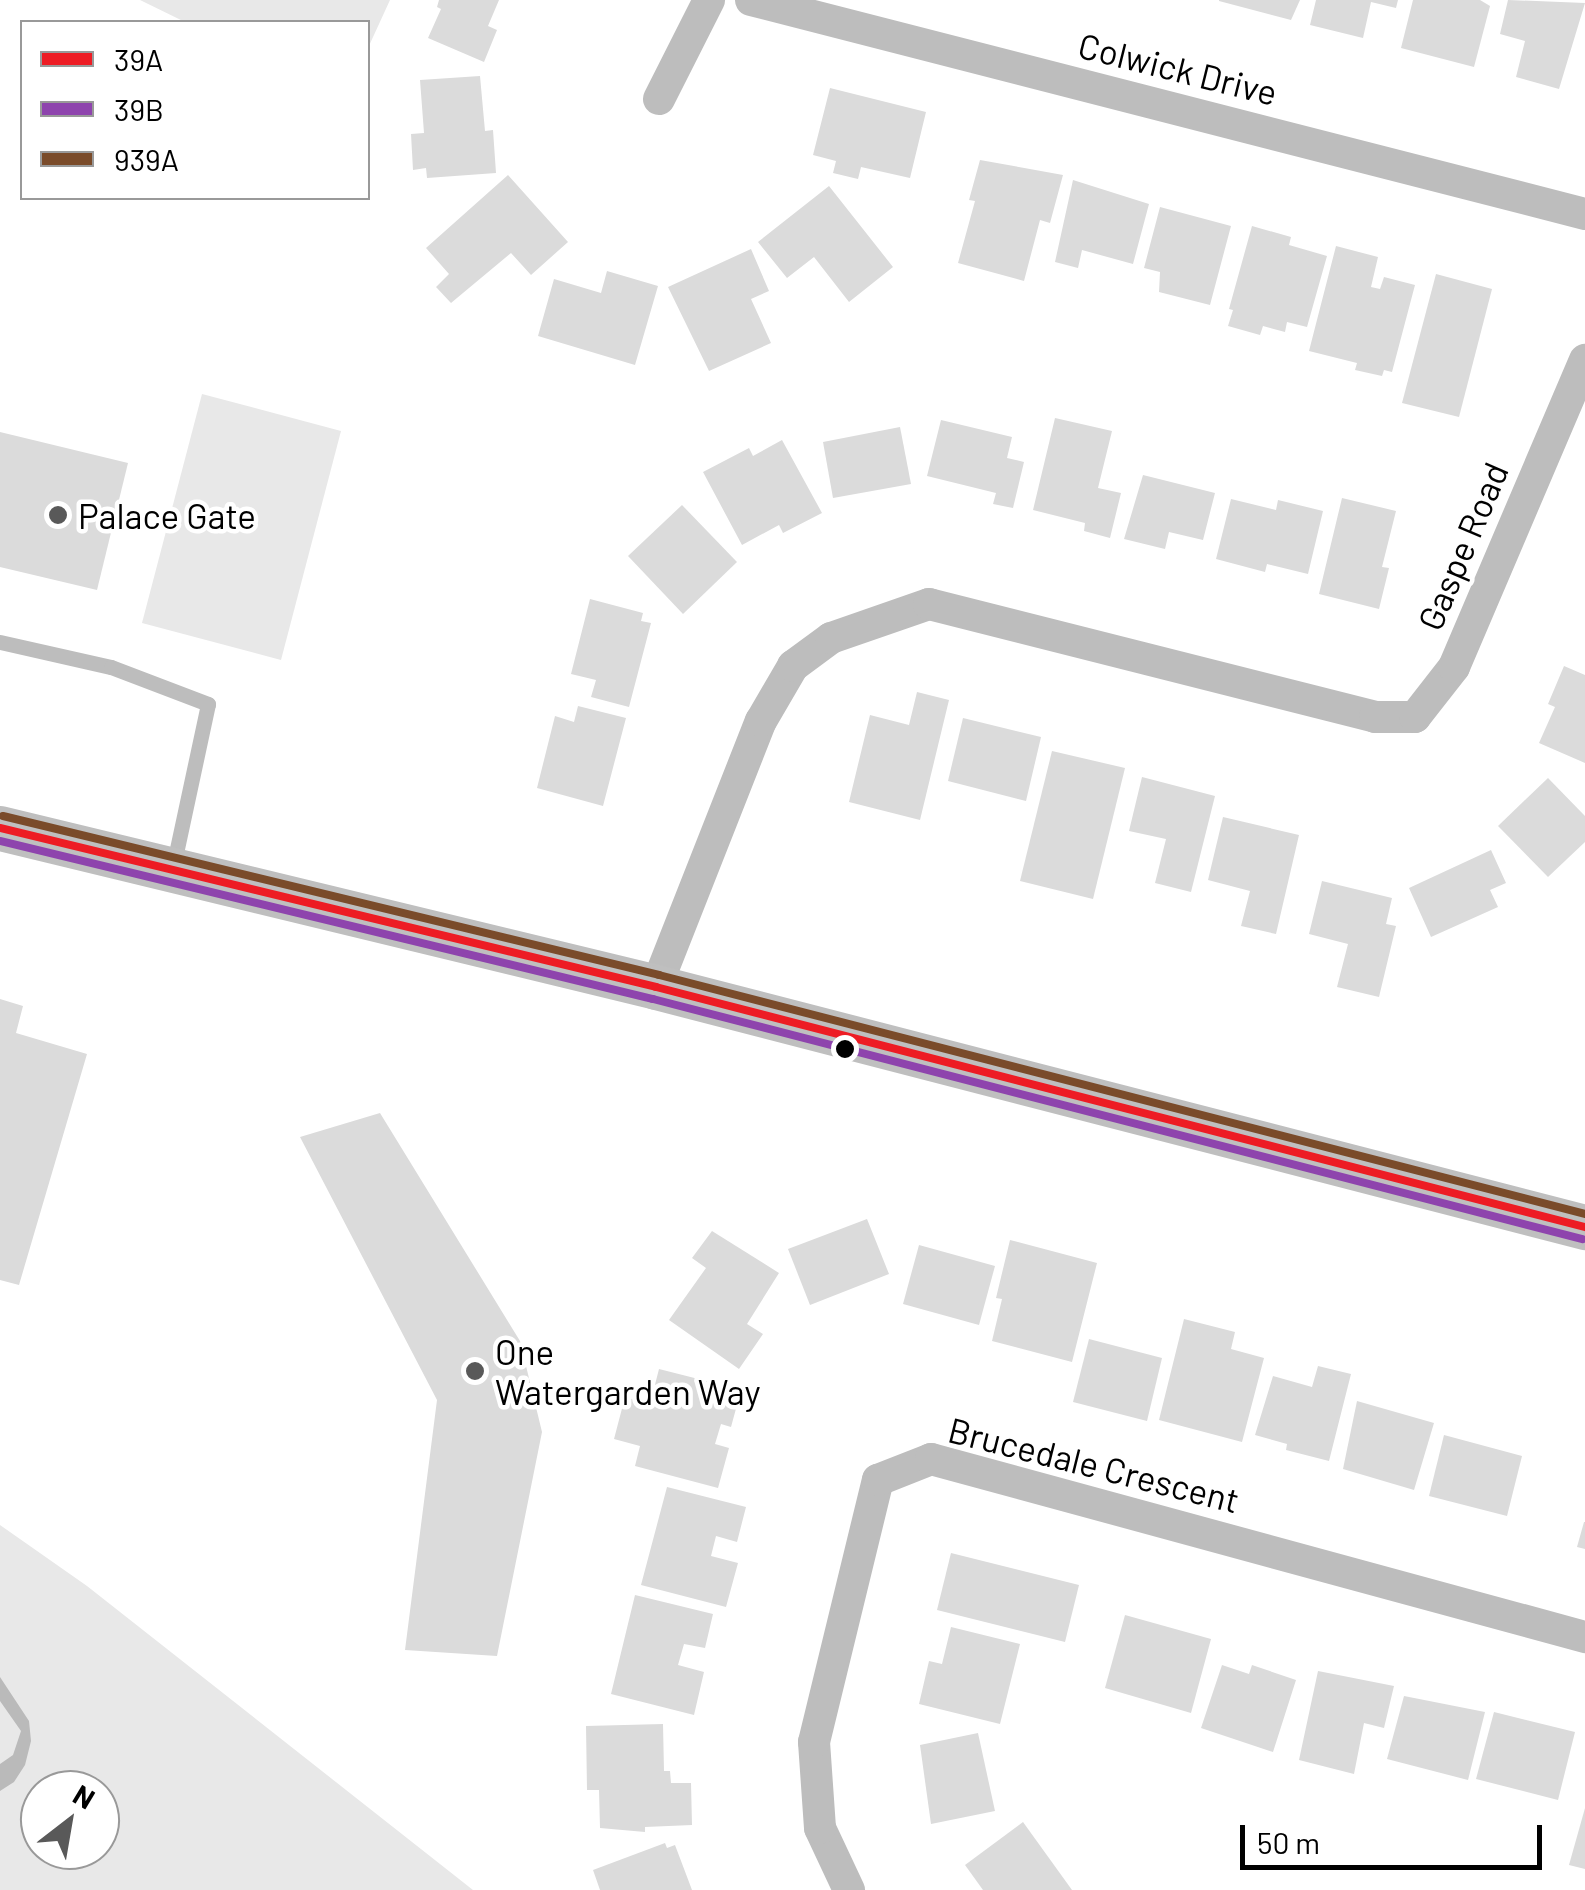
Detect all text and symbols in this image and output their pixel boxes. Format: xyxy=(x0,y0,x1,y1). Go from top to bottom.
legend xyxy=(20,20,370,200)
street label: Colwick Drive xyxy=(1074,23,1282,113)
text: 39A xyxy=(114,41,163,77)
text: 39B xyxy=(114,91,164,127)
text: 939A xyxy=(114,141,179,177)
street label: Gaspe Road xyxy=(1408,456,1516,636)
place label: Palace Gate xyxy=(78,494,256,536)
marker: Palace Gate xyxy=(47,504,69,526)
unlabelled marker xyxy=(835,1039,855,1059)
place label: One Watergarden Way xyxy=(495,1330,761,1412)
marker: One Watergarden Way xyxy=(464,1360,486,1382)
street label: Brucedale Crescent xyxy=(944,1408,1244,1520)
north arrow xyxy=(20,1770,120,1870)
text: N xyxy=(68,1777,101,1815)
scale bar xyxy=(1245,1805,1548,1867)
text: 50 m xyxy=(1257,1824,1320,1860)

